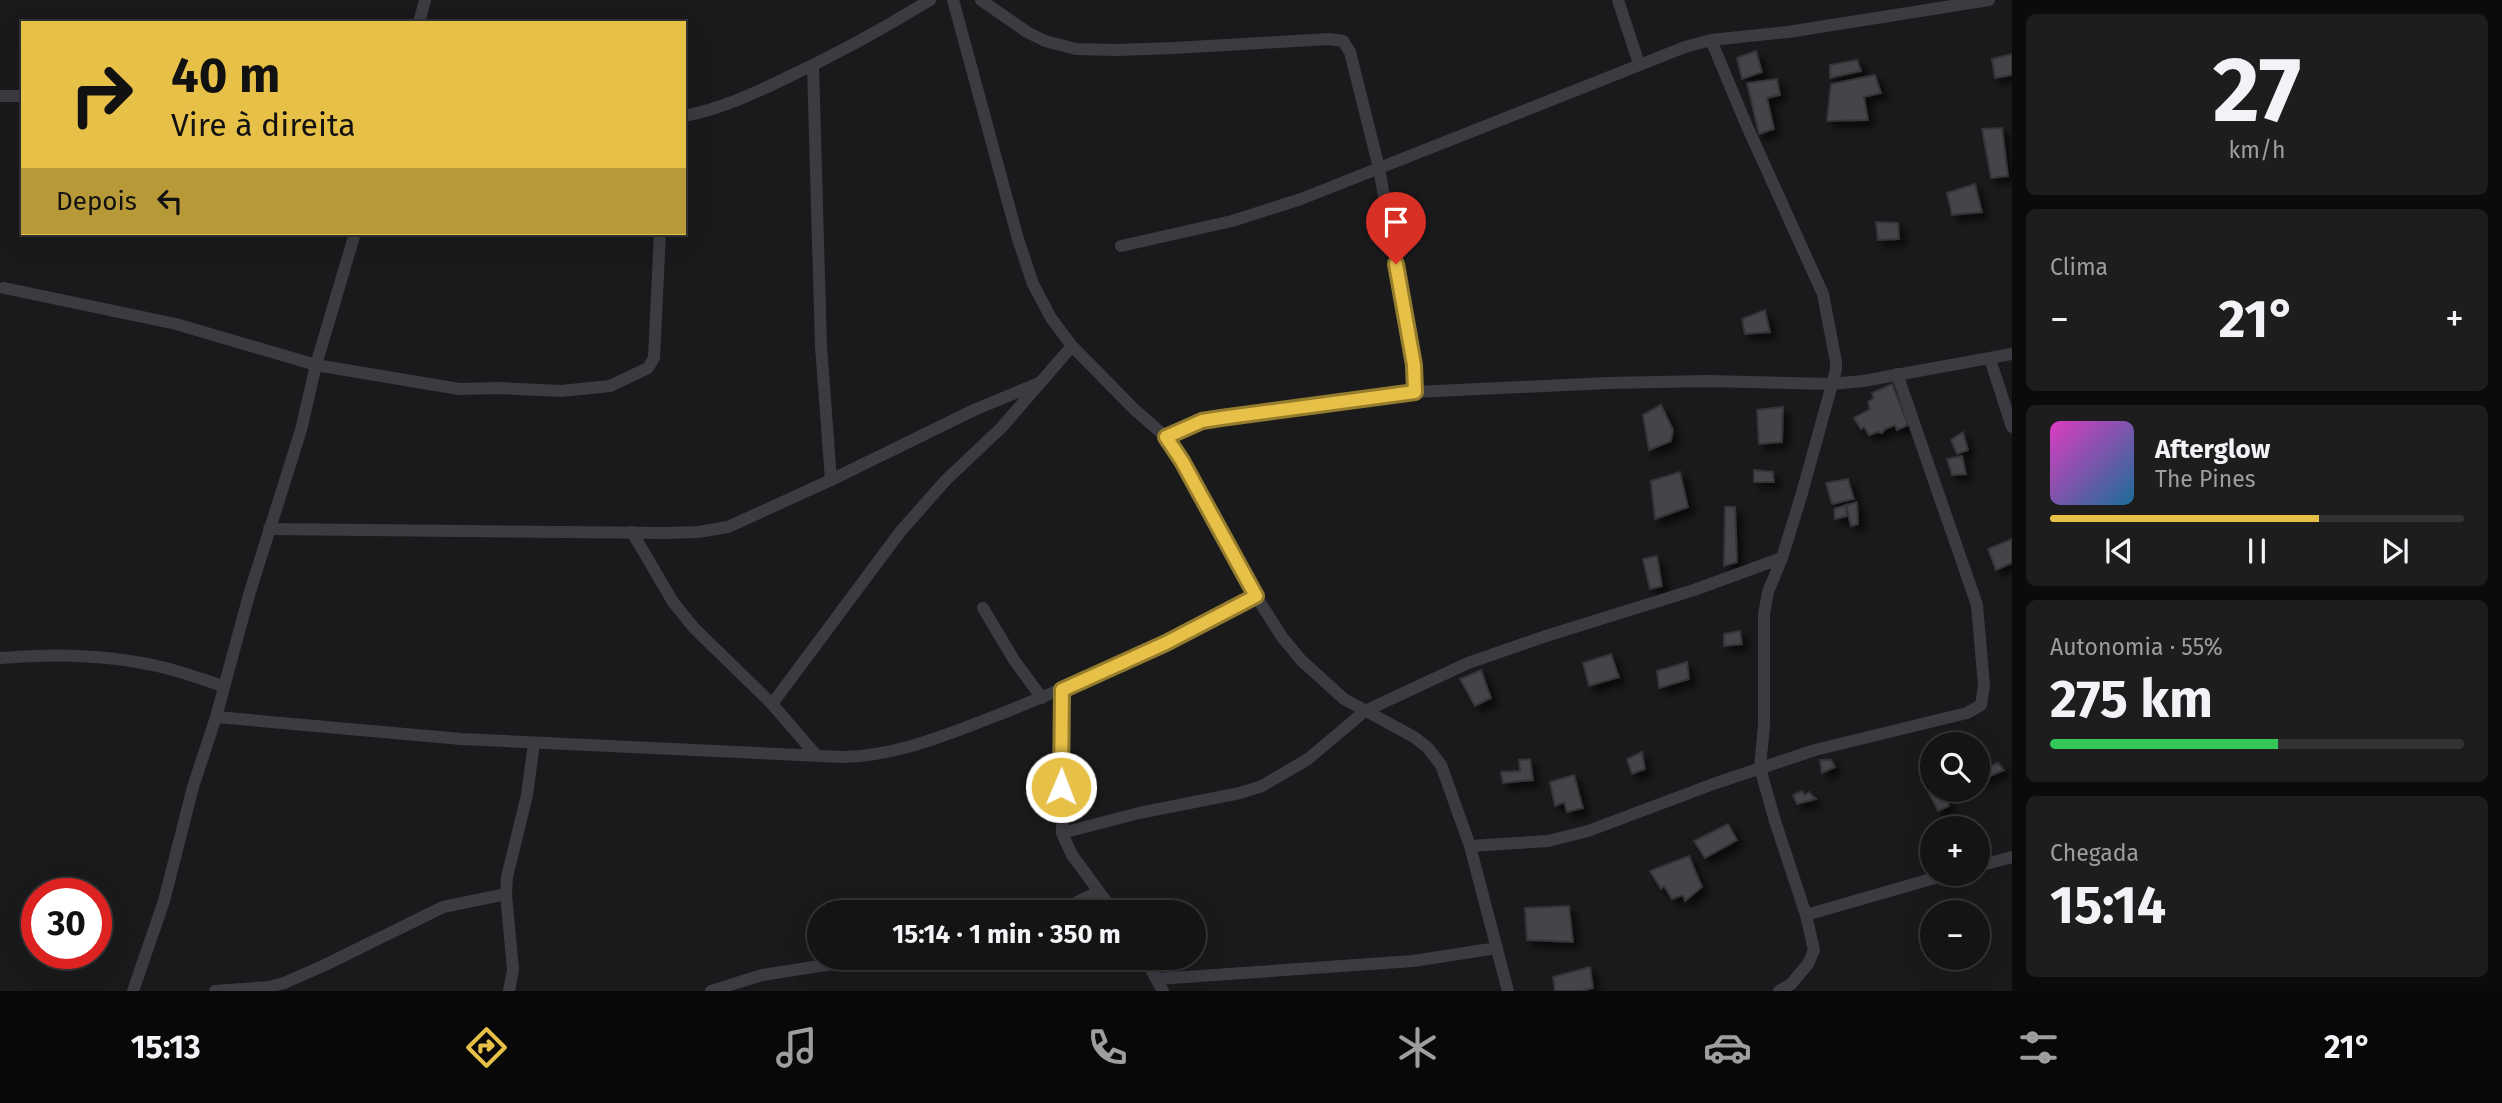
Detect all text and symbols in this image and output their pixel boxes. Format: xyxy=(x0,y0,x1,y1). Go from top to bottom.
text: 27 xyxy=(2213,36,2301,145)
text: 40 m xyxy=(171,46,280,105)
icon: right xyxy=(56,49,147,140)
text: Vire à direita xyxy=(171,106,356,144)
text: km/h xyxy=(2229,136,2285,164)
icon: left xyxy=(151,182,189,220)
text: Depois xyxy=(56,186,137,217)
pin xyxy=(1366,192,1426,264)
icon: arrive xyxy=(1377,203,1415,241)
text: Clima xyxy=(2050,253,2108,281)
text: 21° xyxy=(2219,288,2296,351)
text: − xyxy=(2050,296,2069,342)
text: + xyxy=(2445,296,2464,342)
text: Afterglow xyxy=(2155,434,2270,465)
text: The Pines xyxy=(2155,465,2256,493)
icon: previous xyxy=(2100,532,2138,570)
icon: pause xyxy=(2238,532,2276,570)
icon: next xyxy=(2376,532,2414,570)
text: Autonomia · 55% xyxy=(2050,633,2223,661)
text: 275 km xyxy=(2050,668,2213,731)
map controls xyxy=(1920,732,1990,970)
button: search xyxy=(1920,732,1990,802)
position arrow xyxy=(1024,750,1098,824)
button: + xyxy=(1920,816,1990,886)
text: Chegada xyxy=(2050,839,2139,867)
text: 15:14 xyxy=(2050,874,2166,937)
speed limit sign: 30 xyxy=(21,878,112,969)
button: − xyxy=(1920,900,1990,970)
text: 15:14 · 1 min · 350 m xyxy=(892,919,1121,950)
icon: directions xyxy=(462,1023,511,1072)
icon: music xyxy=(772,1023,821,1072)
icon: phone xyxy=(1083,1023,1132,1072)
icon: climate xyxy=(1393,1023,1442,1072)
icon: car xyxy=(1703,1023,1752,1072)
icon: filters xyxy=(2014,1023,2063,1072)
text: 15:13 xyxy=(131,1028,201,1066)
text: 21° xyxy=(2324,1028,2371,1066)

